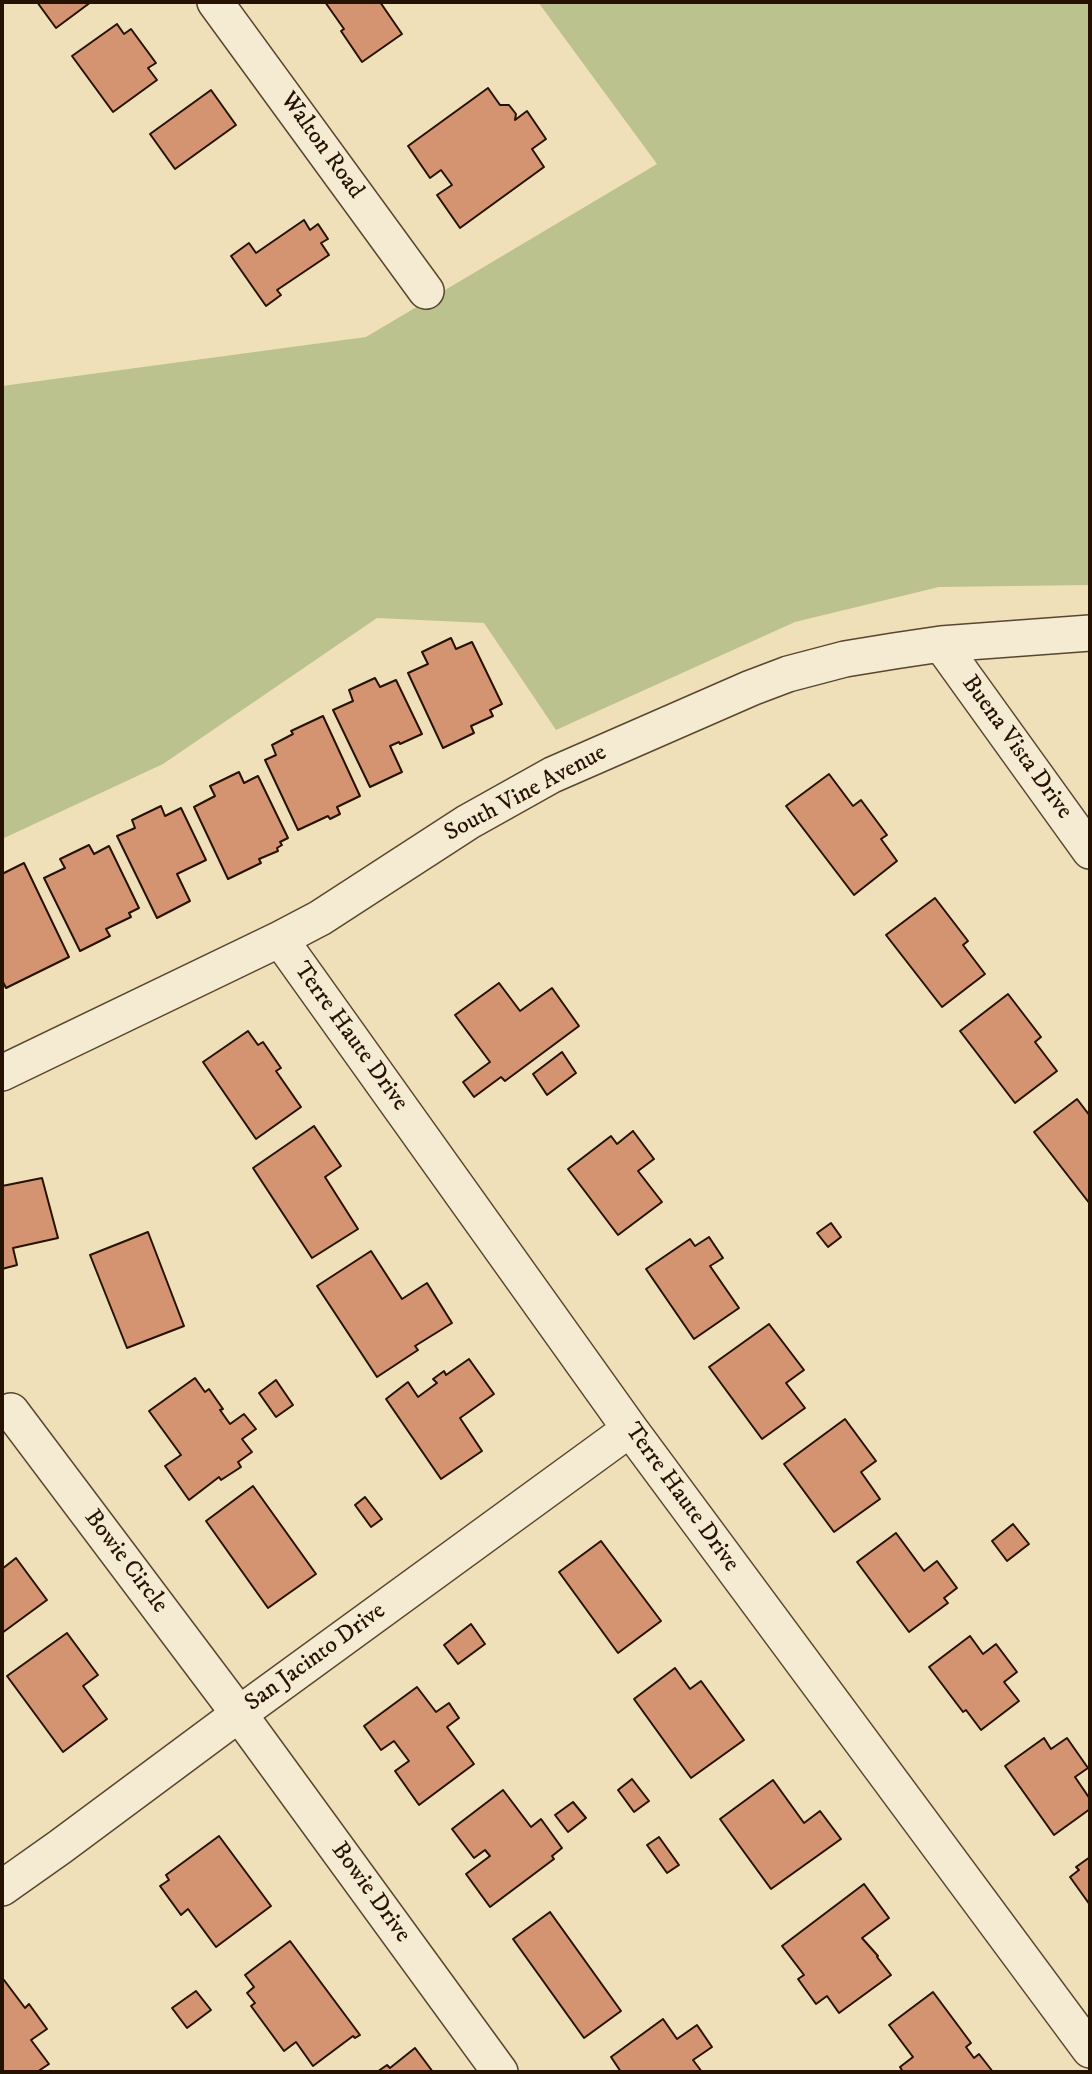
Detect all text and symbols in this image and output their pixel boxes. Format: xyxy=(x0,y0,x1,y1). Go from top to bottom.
street label: Walton Road xyxy=(273,87,369,205)
street label: Buena Vista Drive xyxy=(954,671,1078,825)
street label: South Vine Avenue xyxy=(440,739,612,849)
street label: Terre Haute Drive xyxy=(286,957,414,1117)
street label: Terre Haute Drive xyxy=(617,1418,745,1578)
street label: Bowie Circle xyxy=(77,1505,173,1619)
street label: San Jacinto Drive xyxy=(240,1597,392,1719)
street label: Bowie Drive xyxy=(324,1837,416,1949)

